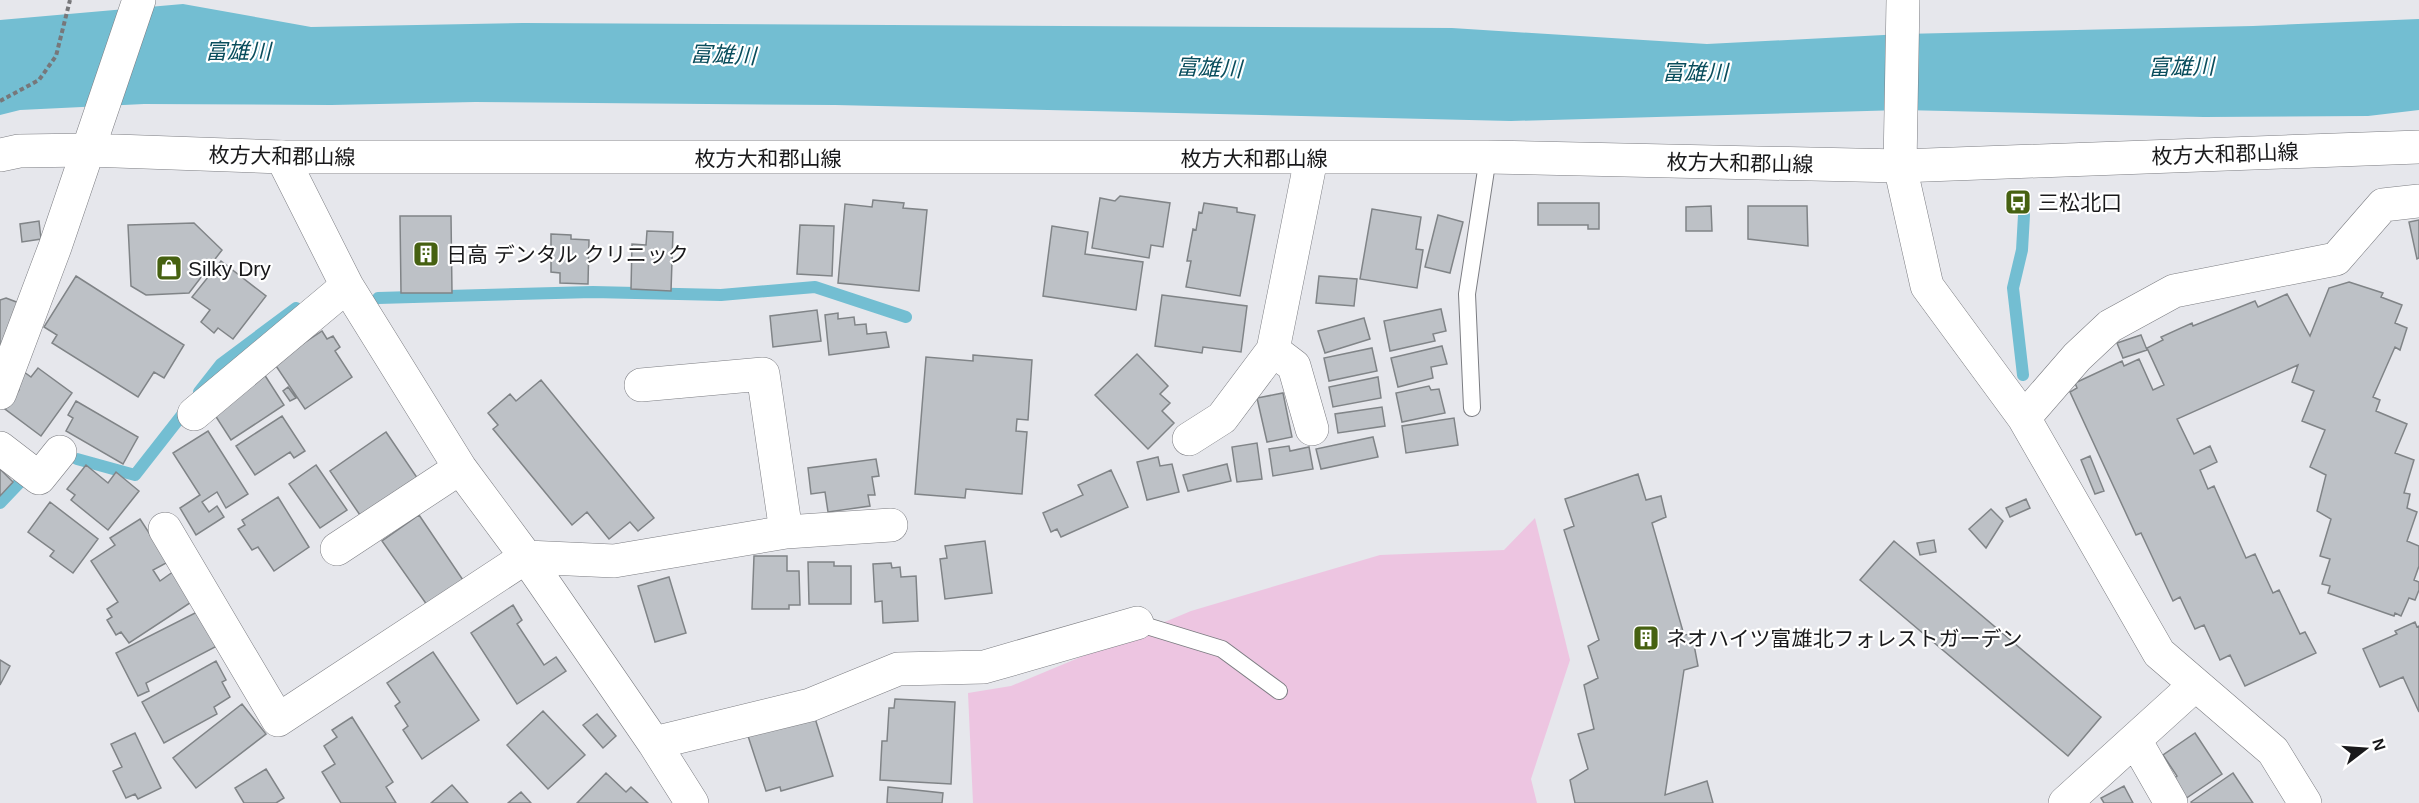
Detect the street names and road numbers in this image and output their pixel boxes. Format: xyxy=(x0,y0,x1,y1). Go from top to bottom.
street label: 枚方大和郡山線 xyxy=(2151,140,2299,168)
street label: 枚方大和郡山線 xyxy=(208,143,356,169)
street label: 枚方大和郡山線 xyxy=(695,147,842,170)
street label: 枚方大和郡山線 xyxy=(1181,147,1328,170)
street label: 枚方大和郡山線 xyxy=(1666,150,1814,176)

